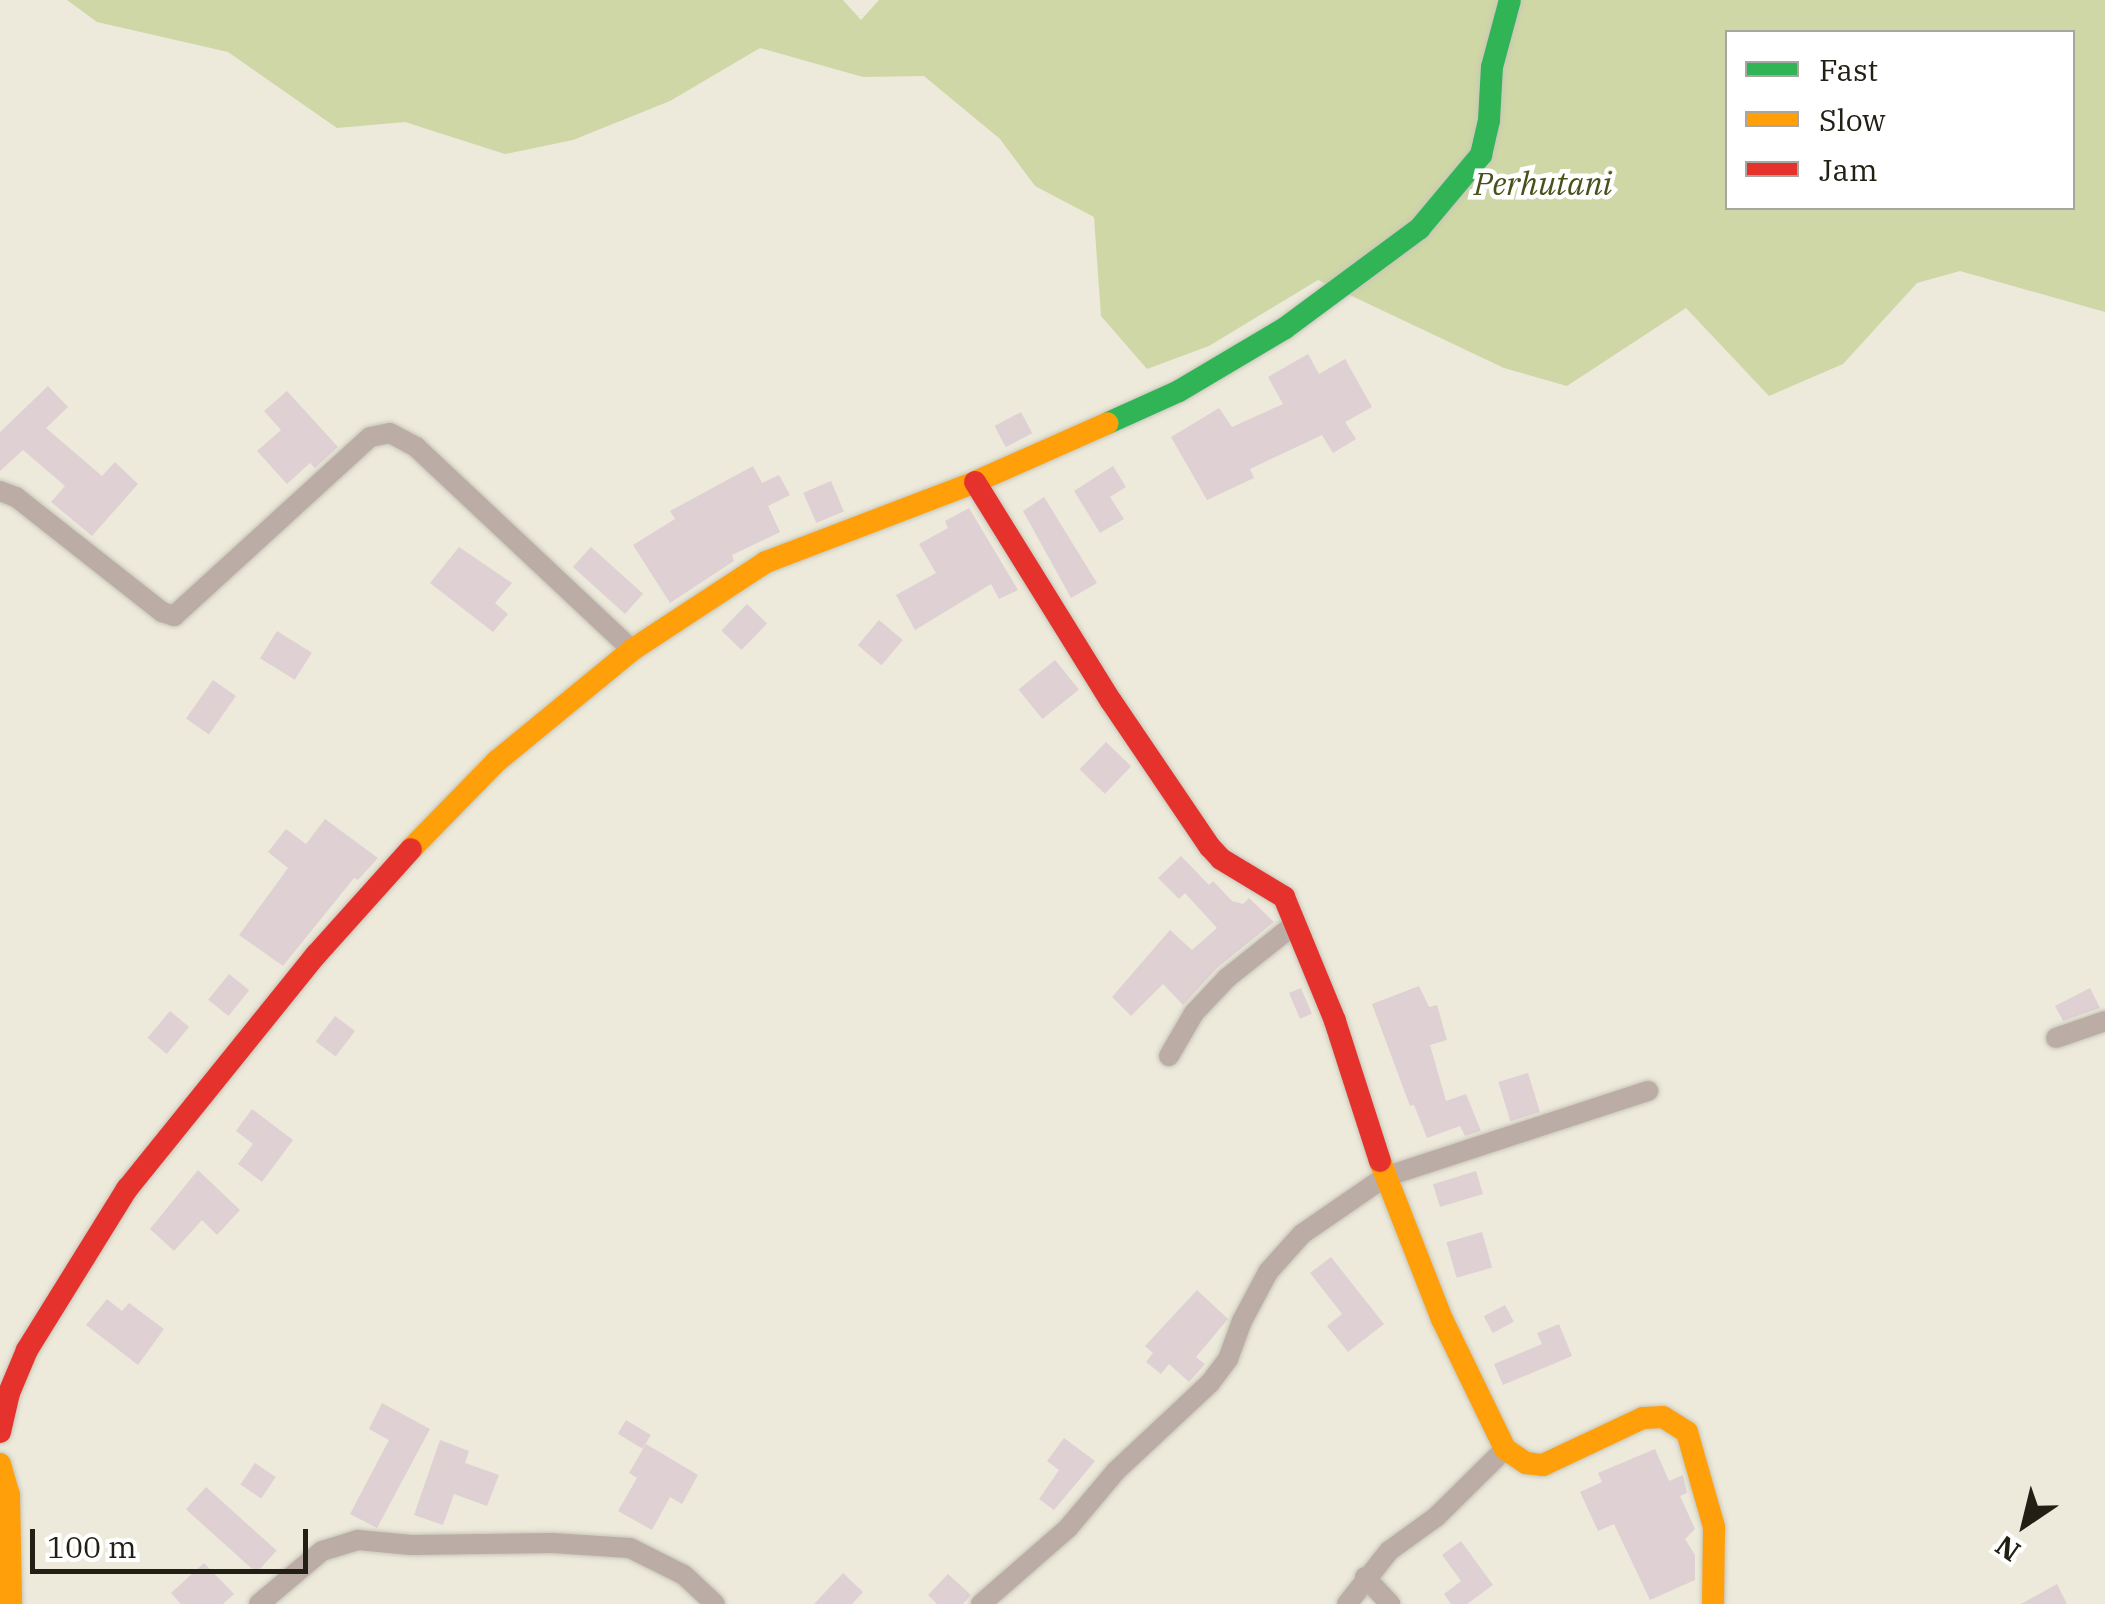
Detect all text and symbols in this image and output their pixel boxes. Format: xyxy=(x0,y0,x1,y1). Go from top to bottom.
legend xyxy=(1725,30,2075,210)
text: Fast xyxy=(1819,50,1878,89)
text: Slow xyxy=(1819,100,1886,139)
text: Jam xyxy=(1819,150,1878,189)
park label: Perhutani xyxy=(1474,164,1612,202)
north arrow xyxy=(1975,1474,2075,1574)
scale bar xyxy=(35,1509,312,1571)
text: 100 m xyxy=(47,1527,137,1566)
text: N xyxy=(1988,1527,2027,1570)

